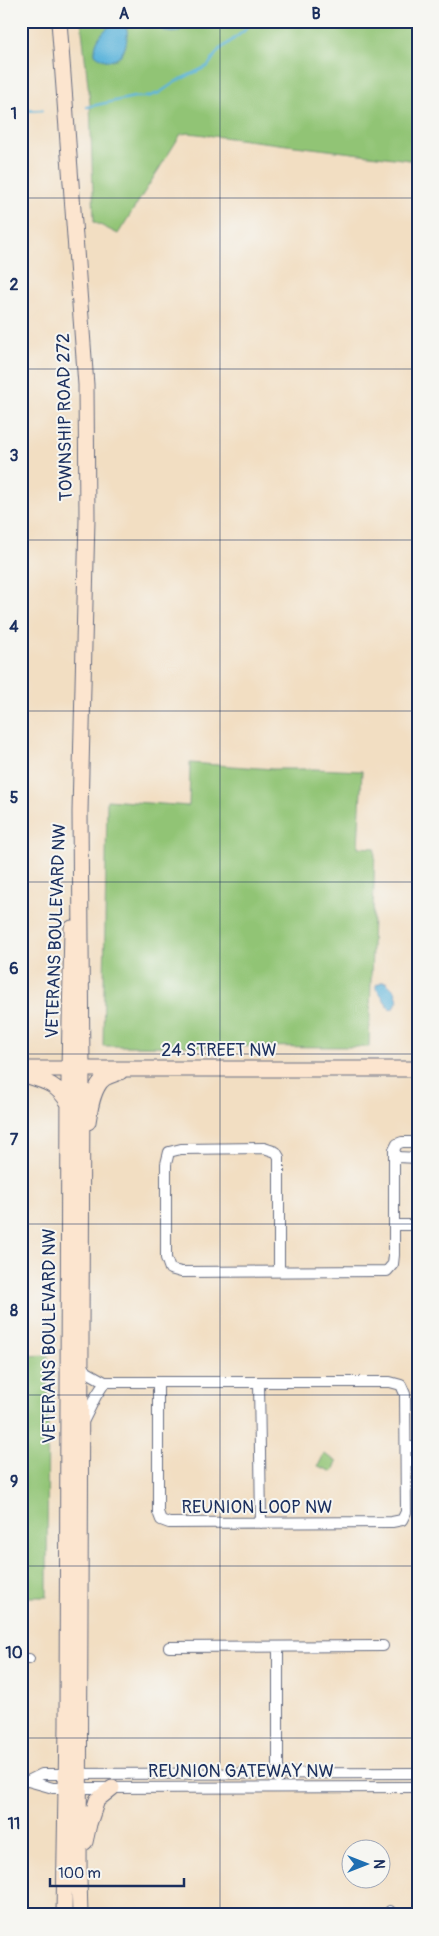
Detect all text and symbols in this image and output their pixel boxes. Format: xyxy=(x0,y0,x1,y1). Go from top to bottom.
text: A xyxy=(119,4,130,24)
text: B xyxy=(311,4,321,24)
text: 1 xyxy=(11,104,17,124)
text: 2 xyxy=(10,275,19,295)
street label: TOWNSHIP ROAD 272 xyxy=(52,333,78,501)
text: 3 xyxy=(10,446,19,466)
text: 4 xyxy=(9,617,19,637)
text: 5 xyxy=(10,788,19,808)
street label: VETERANS BOULEVARD NW xyxy=(41,823,71,1039)
text: 6 xyxy=(9,959,19,979)
street label: 24 STREET NW xyxy=(161,1039,277,1062)
text: 7 xyxy=(10,1130,19,1150)
street label: VETERANS BOULEVARD NW xyxy=(38,1228,61,1444)
text: 8 xyxy=(10,1301,18,1321)
text: 9 xyxy=(10,1472,18,1492)
street label: REUNION LOOP NW xyxy=(182,1496,332,1519)
text: 10 xyxy=(5,1643,23,1663)
street label: REUNION GATEWAY NW xyxy=(148,1760,334,1783)
text: 11 xyxy=(8,1814,20,1834)
north arrow xyxy=(342,1838,392,1888)
scale bar xyxy=(50,1856,184,1888)
text: N xyxy=(370,1859,387,1869)
text: 100 m xyxy=(58,1864,101,1883)

